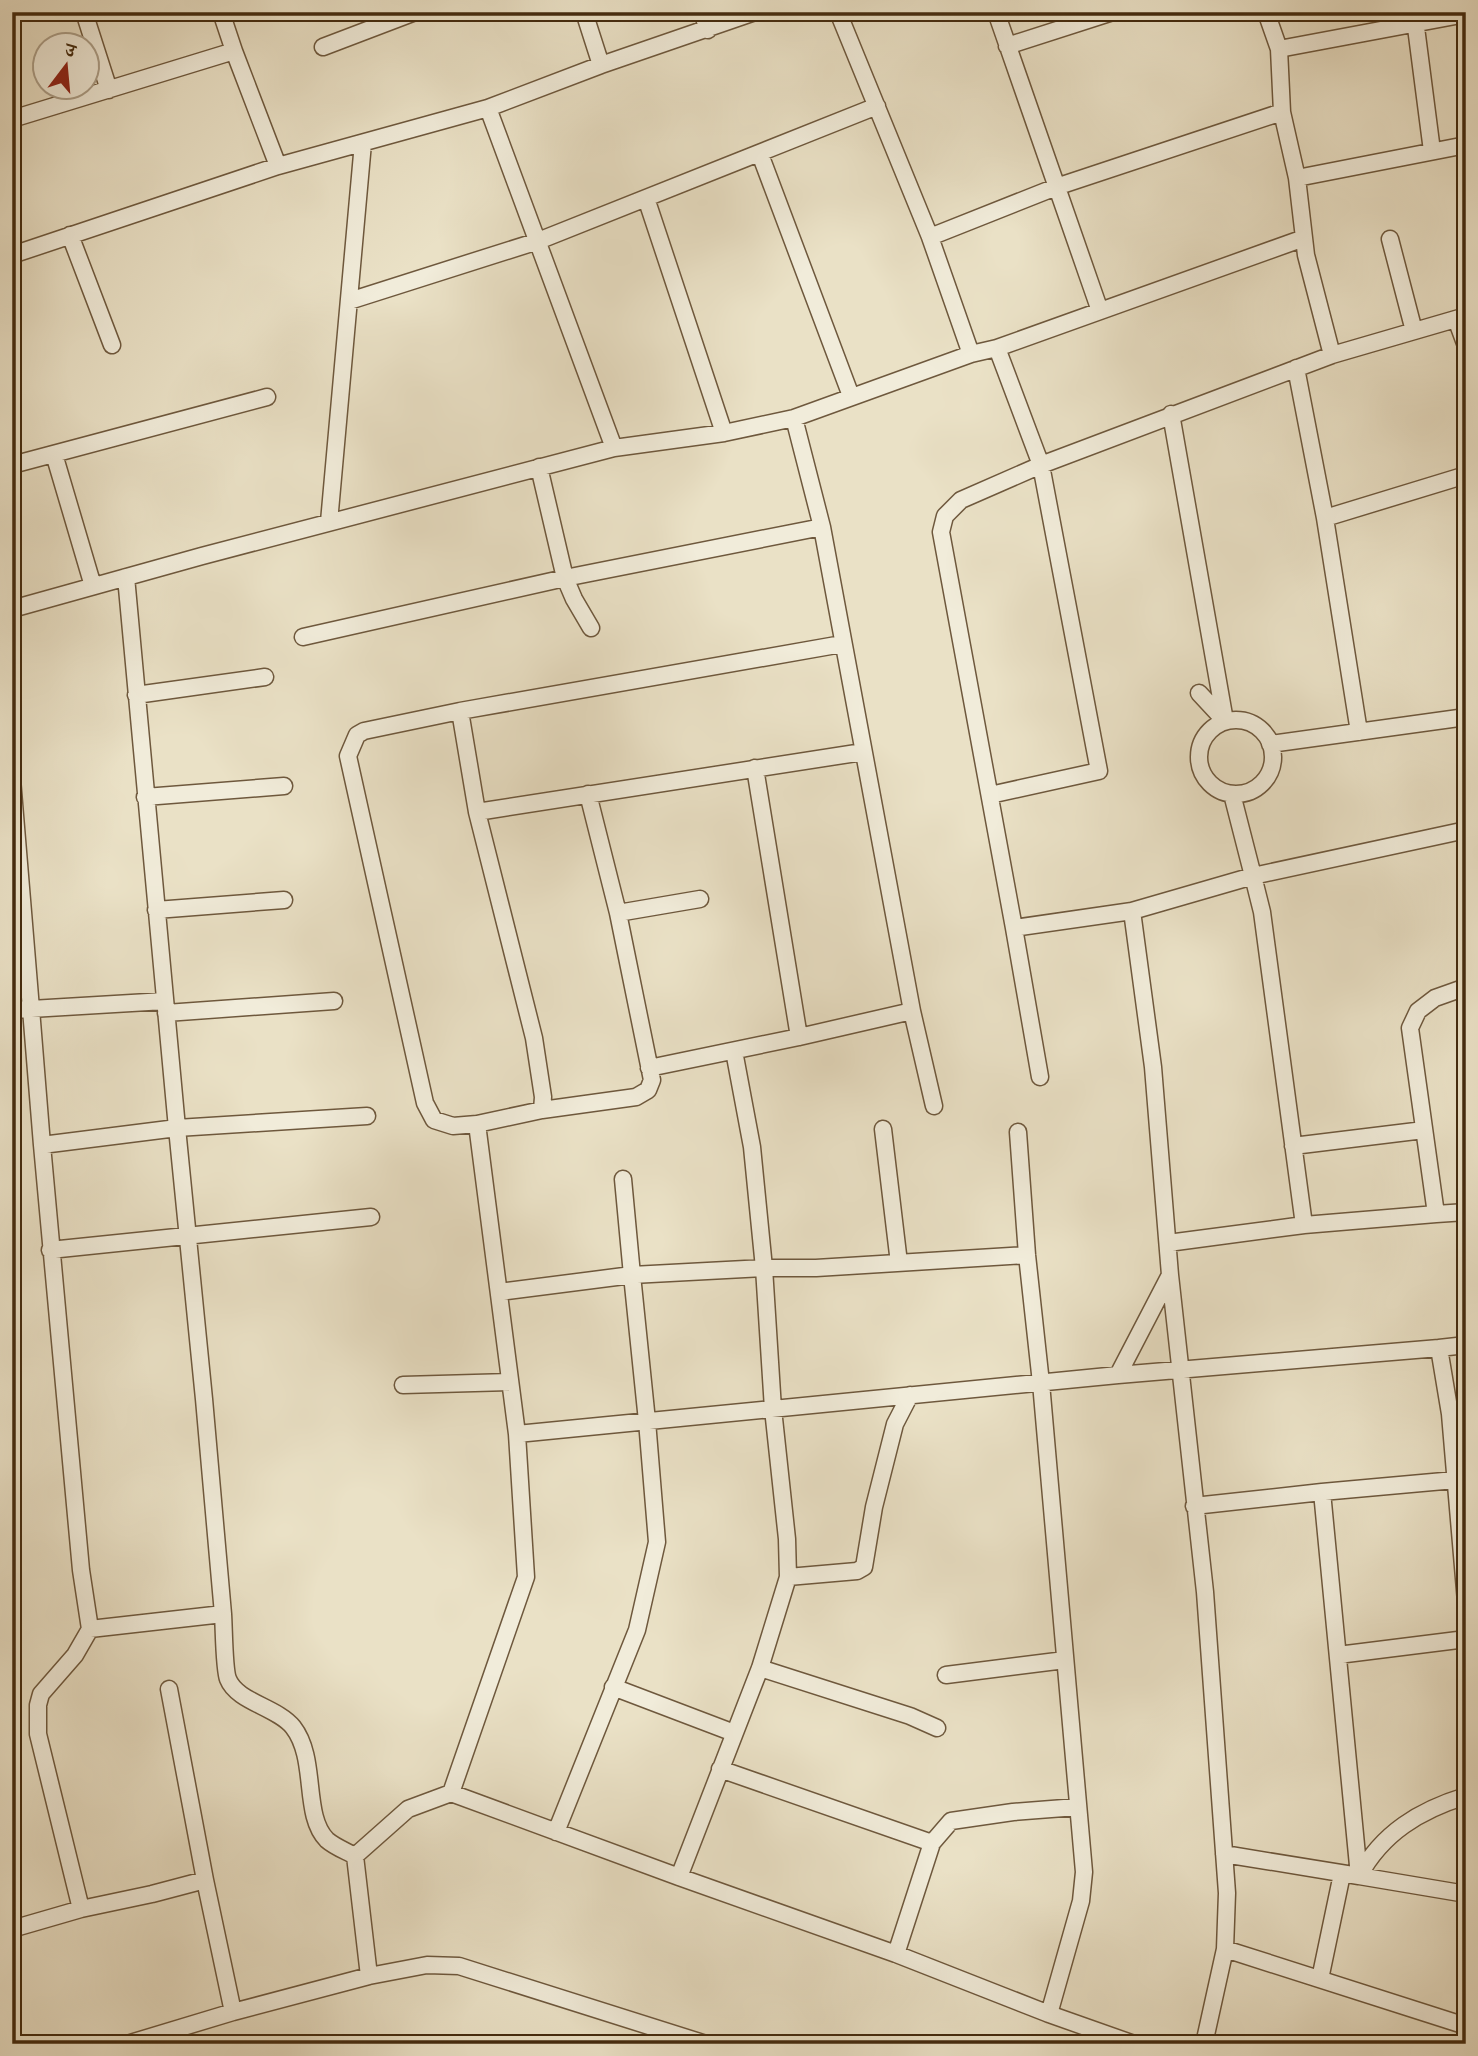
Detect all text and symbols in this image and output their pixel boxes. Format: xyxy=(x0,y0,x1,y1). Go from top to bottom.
north arrow xyxy=(32,32,102,102)
text: उ xyxy=(61,36,80,64)

